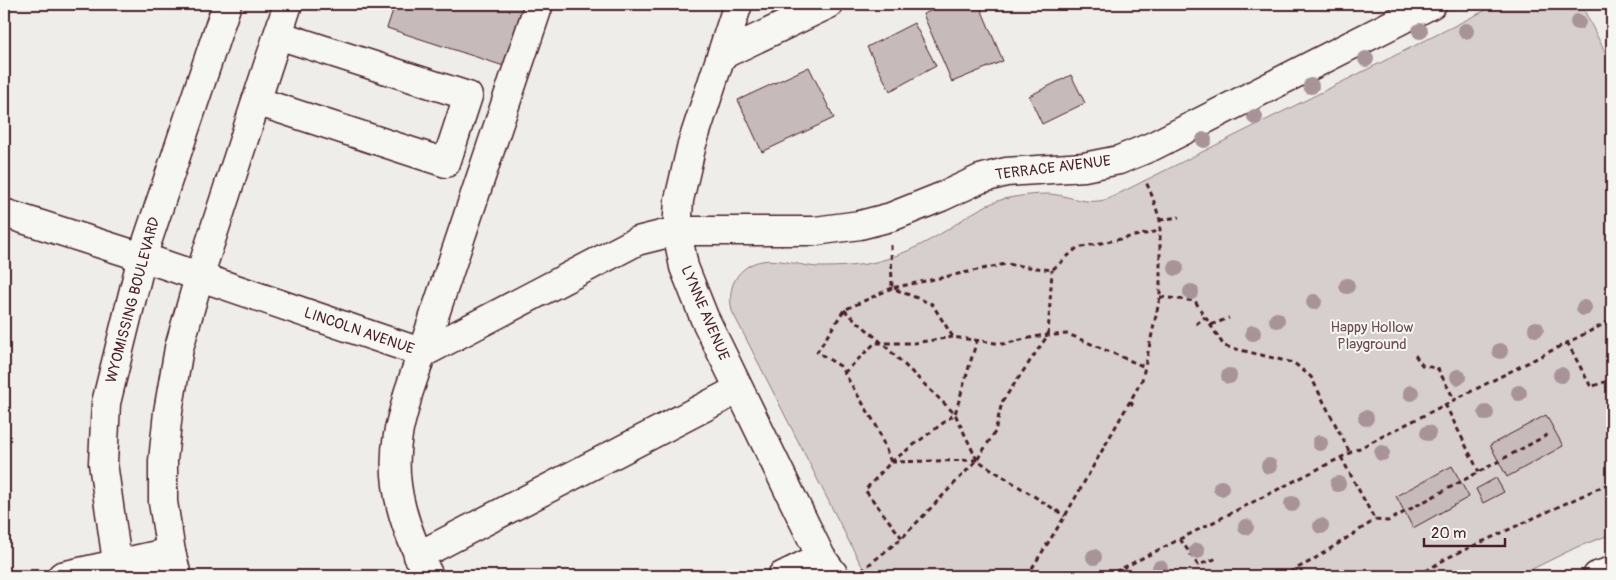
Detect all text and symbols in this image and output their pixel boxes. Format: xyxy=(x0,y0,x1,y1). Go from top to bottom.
street label: TERRACE AVENUE xyxy=(994,151,1112,185)
street label: WYOMISSING BOULEVARD xyxy=(102,215,164,385)
street label: LYNNE AVENUE xyxy=(676,263,734,363)
street label: LINCOLN AVENUE xyxy=(301,303,417,359)
park label: Happy Hollow Playground xyxy=(1330,318,1414,354)
scale bar xyxy=(1424,515,1505,547)
text: 20 m xyxy=(1431,524,1466,543)

